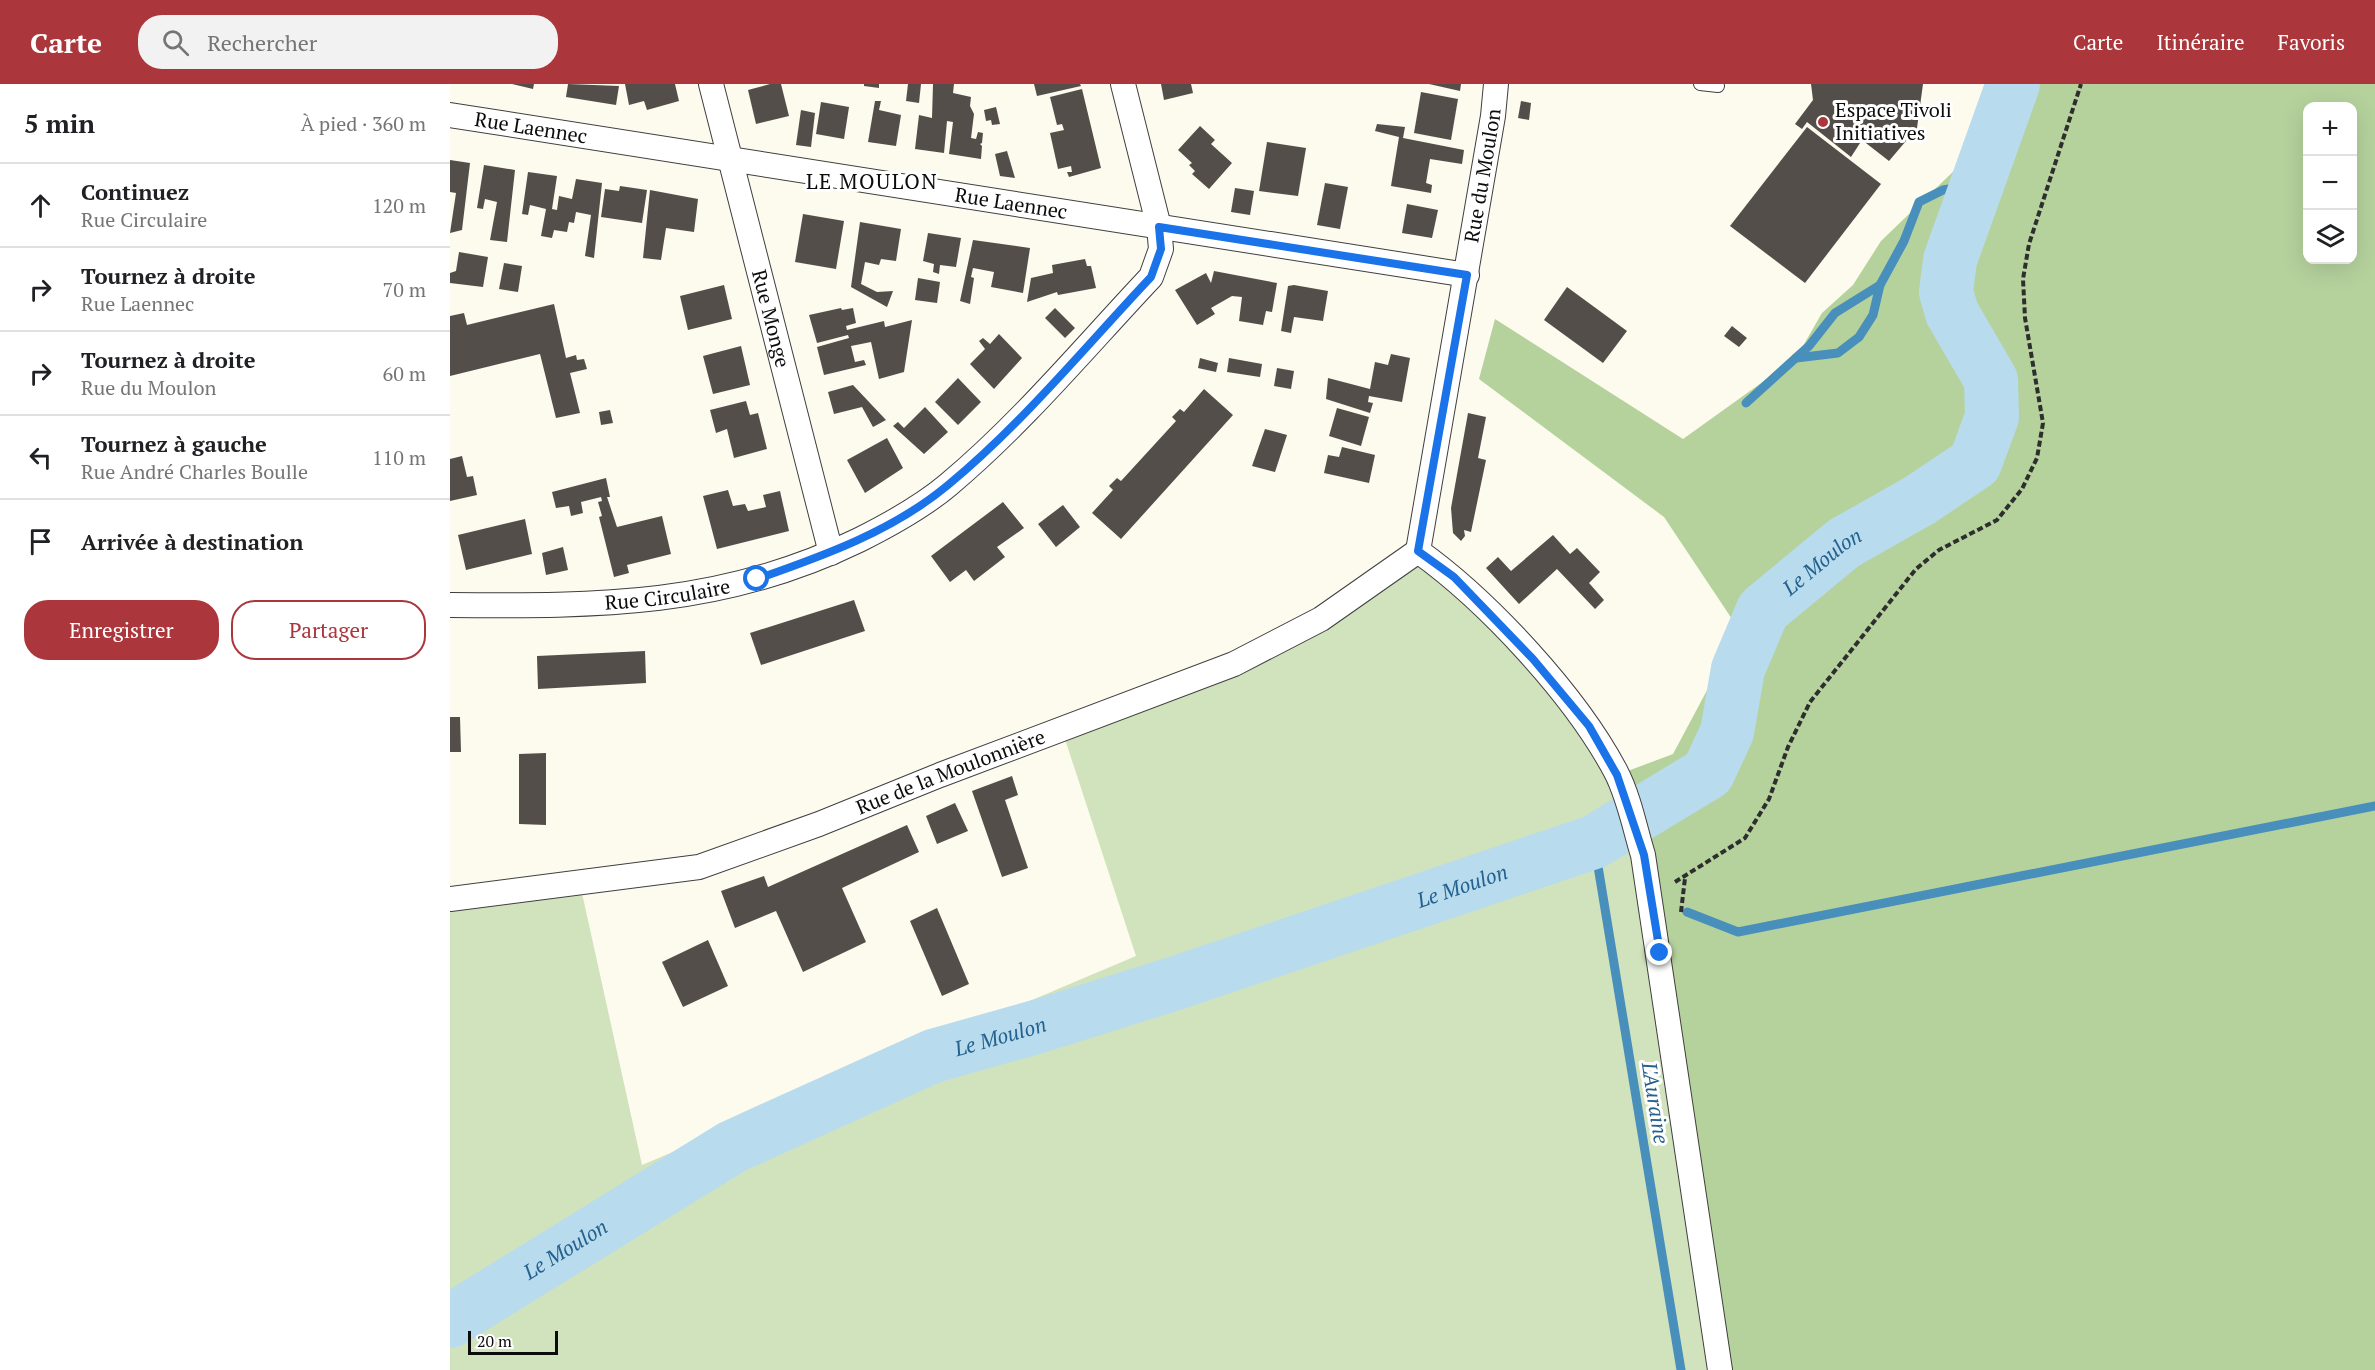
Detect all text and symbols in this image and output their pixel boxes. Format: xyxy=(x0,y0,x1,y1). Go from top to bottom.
search box xyxy=(138,15,558,69)
text: Carte xyxy=(30,24,102,61)
icon: search xyxy=(159,26,192,59)
text: Rechercher xyxy=(207,28,317,57)
text: Carte xyxy=(2073,28,2123,56)
text: Itinéraire xyxy=(2156,28,2245,56)
text: Favoris xyxy=(2278,28,2345,56)
place label: Espace Tivoli Initiatives xyxy=(1835,96,1952,146)
map controls xyxy=(2303,102,2357,264)
button: + xyxy=(2303,102,2357,156)
street label: Rue Laennec xyxy=(473,105,589,149)
text: 5 min xyxy=(24,106,95,140)
street label: Rue du Moulon xyxy=(1457,107,1507,245)
text: À pied · 360 m xyxy=(301,110,426,137)
marker: Espace Tivoli Initiatives xyxy=(1816,115,1830,129)
button: − xyxy=(2303,156,2357,210)
district label: LE MOULON xyxy=(806,167,938,195)
text: Continuez xyxy=(81,177,189,206)
street label: Rue Laennec xyxy=(953,181,1069,225)
icon: ahead xyxy=(24,189,57,222)
text: 120 m xyxy=(372,192,426,219)
text: Rue Circulaire xyxy=(81,206,207,233)
button: layers xyxy=(2303,210,2357,264)
text: Tournez à droite xyxy=(81,261,256,290)
street label: Rue Monge xyxy=(746,267,797,370)
icon: right xyxy=(24,273,57,306)
text: 70 m xyxy=(383,276,426,303)
text: Rue Laennec xyxy=(81,290,194,317)
text: Tournez à droite xyxy=(81,345,256,374)
icon: right xyxy=(24,357,57,390)
text: 60 m xyxy=(383,360,426,387)
text: Rue du Moulon xyxy=(81,374,216,401)
text: Tournez à gauche xyxy=(81,429,267,458)
icon: left xyxy=(24,441,57,474)
text: 110 m xyxy=(372,444,426,471)
text: Rue André Charles Boulle xyxy=(81,458,308,485)
water label: Le Moulon xyxy=(1775,521,1867,602)
icon: arrive xyxy=(24,525,57,558)
text: Arrivée à destination xyxy=(81,527,303,556)
route start xyxy=(743,565,769,591)
street label: Rue Circulaire xyxy=(604,572,733,616)
button: Enregistrer xyxy=(24,600,219,660)
button: Partager xyxy=(231,600,426,660)
street label: Rue de la Moulonnière xyxy=(852,723,1049,821)
water label: Le Moulon xyxy=(1412,857,1511,914)
route end xyxy=(1646,939,1672,965)
water label: Le Moulon xyxy=(950,1010,1050,1063)
water label: L'Auraine xyxy=(1636,1059,1676,1146)
water label: Le Moulon xyxy=(517,1212,613,1286)
scale bar xyxy=(468,1328,558,1356)
text: 20 m xyxy=(477,1330,512,1352)

